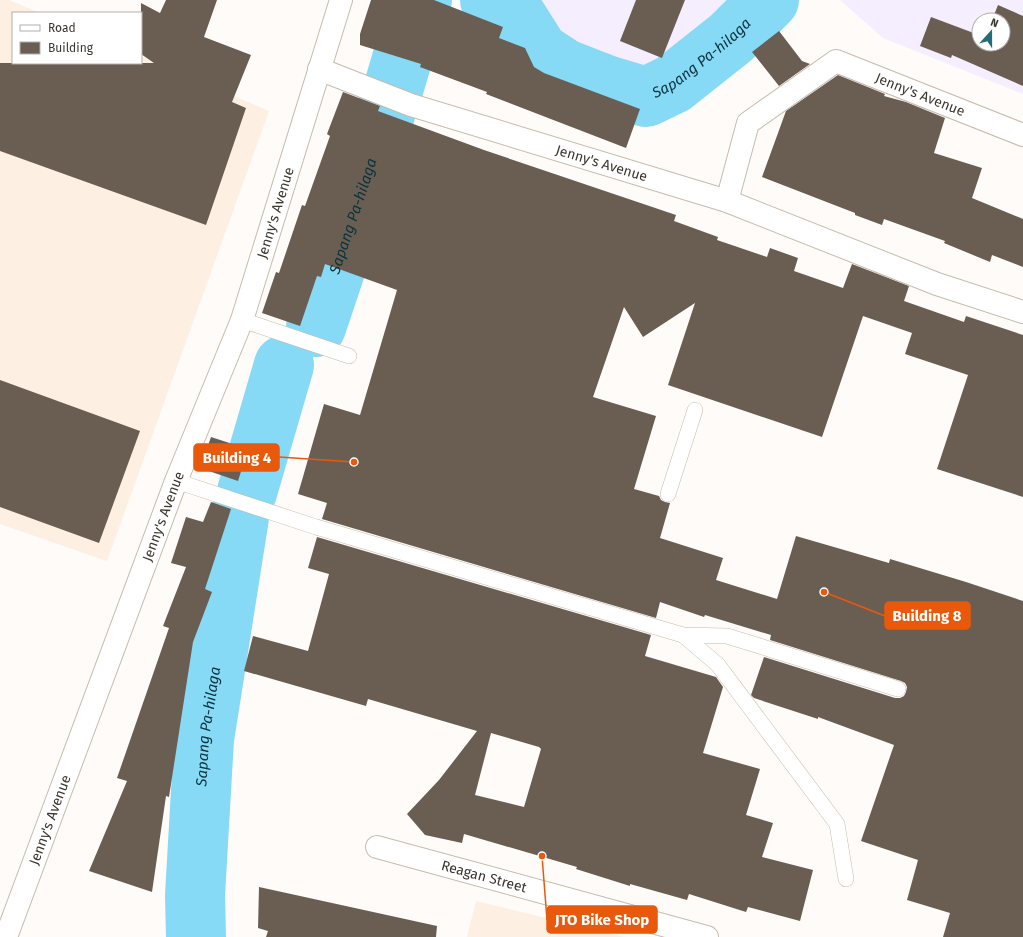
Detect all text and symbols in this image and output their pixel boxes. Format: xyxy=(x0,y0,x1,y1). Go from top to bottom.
legend xyxy=(12,12,142,64)
north arrow xyxy=(971,12,1011,52)
water label: Sapang Pa-hilaga xyxy=(648,14,755,102)
text: N xyxy=(989,16,1000,31)
text: Road xyxy=(48,21,76,35)
text: Building xyxy=(48,41,94,55)
street label: Jenny's Avenue xyxy=(873,69,967,120)
street label: Jenny's Avenue xyxy=(554,141,649,185)
water label: Sapang Pa-hilaga xyxy=(325,156,381,277)
street label: Jenny's Avenue xyxy=(253,165,297,261)
callout: Building 4 xyxy=(194,444,279,471)
text: Building 4 xyxy=(203,449,272,467)
street label: Jenny's Avenue xyxy=(138,469,188,564)
callout: Building 8 xyxy=(885,602,970,629)
text: Building 8 xyxy=(893,607,962,625)
water label: Sapang Pa-hilaga xyxy=(192,665,224,788)
street label: Jenny's Avenue xyxy=(25,772,74,867)
street label: Reagan Street xyxy=(439,856,530,896)
callout: JTO Bike Shop xyxy=(547,906,657,933)
text: JTO Bike Shop xyxy=(554,911,649,929)

